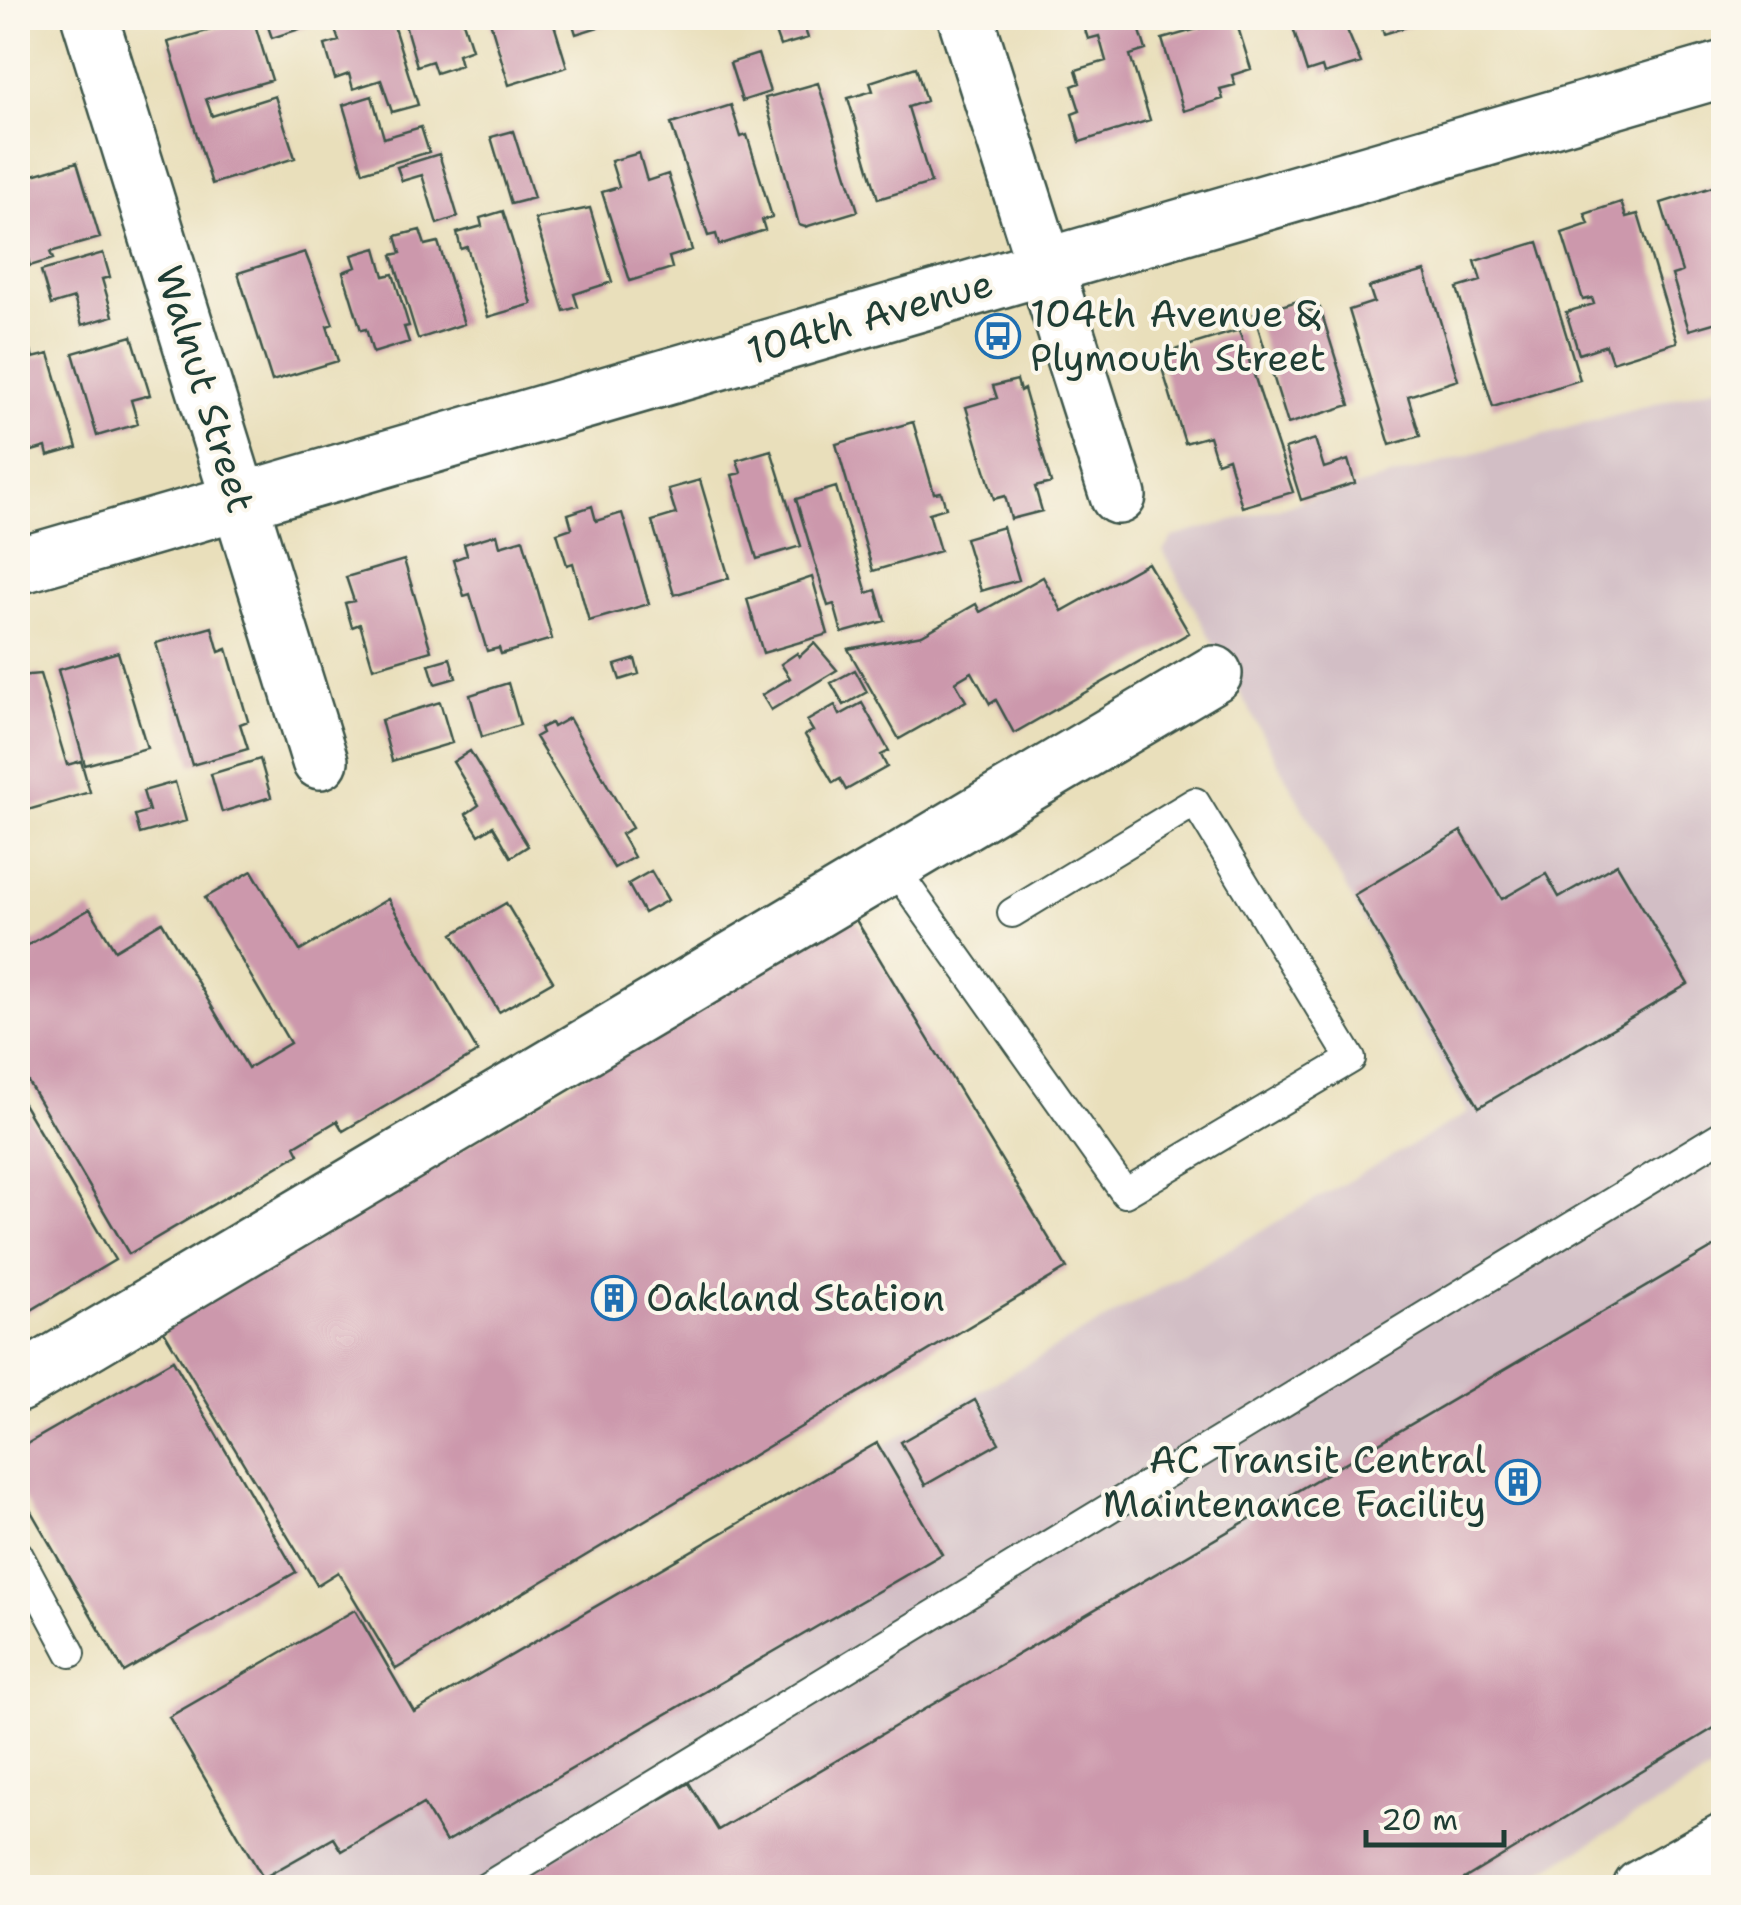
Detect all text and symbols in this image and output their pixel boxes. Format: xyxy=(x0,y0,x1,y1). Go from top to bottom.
street label: 104th Avenue xyxy=(741,257,999,376)
street label: Walnut Street xyxy=(144,259,267,519)
place label: 104th Avenue & Plymouth Street xyxy=(1030,288,1326,383)
bus stop icon: 104th Avenue & Plymouth Street xyxy=(975,313,1021,359)
place label: Oakland Station xyxy=(646,1272,945,1323)
building icon: Oakland Station xyxy=(591,1275,637,1321)
place label: AC Transit Central Maintenance Facility xyxy=(1103,1434,1487,1529)
building icon: AC Transit Central Maintenance Facility xyxy=(1495,1459,1541,1505)
scale bar xyxy=(1366,1785,1504,1847)
text: 20 m xyxy=(1381,1799,1458,1840)

